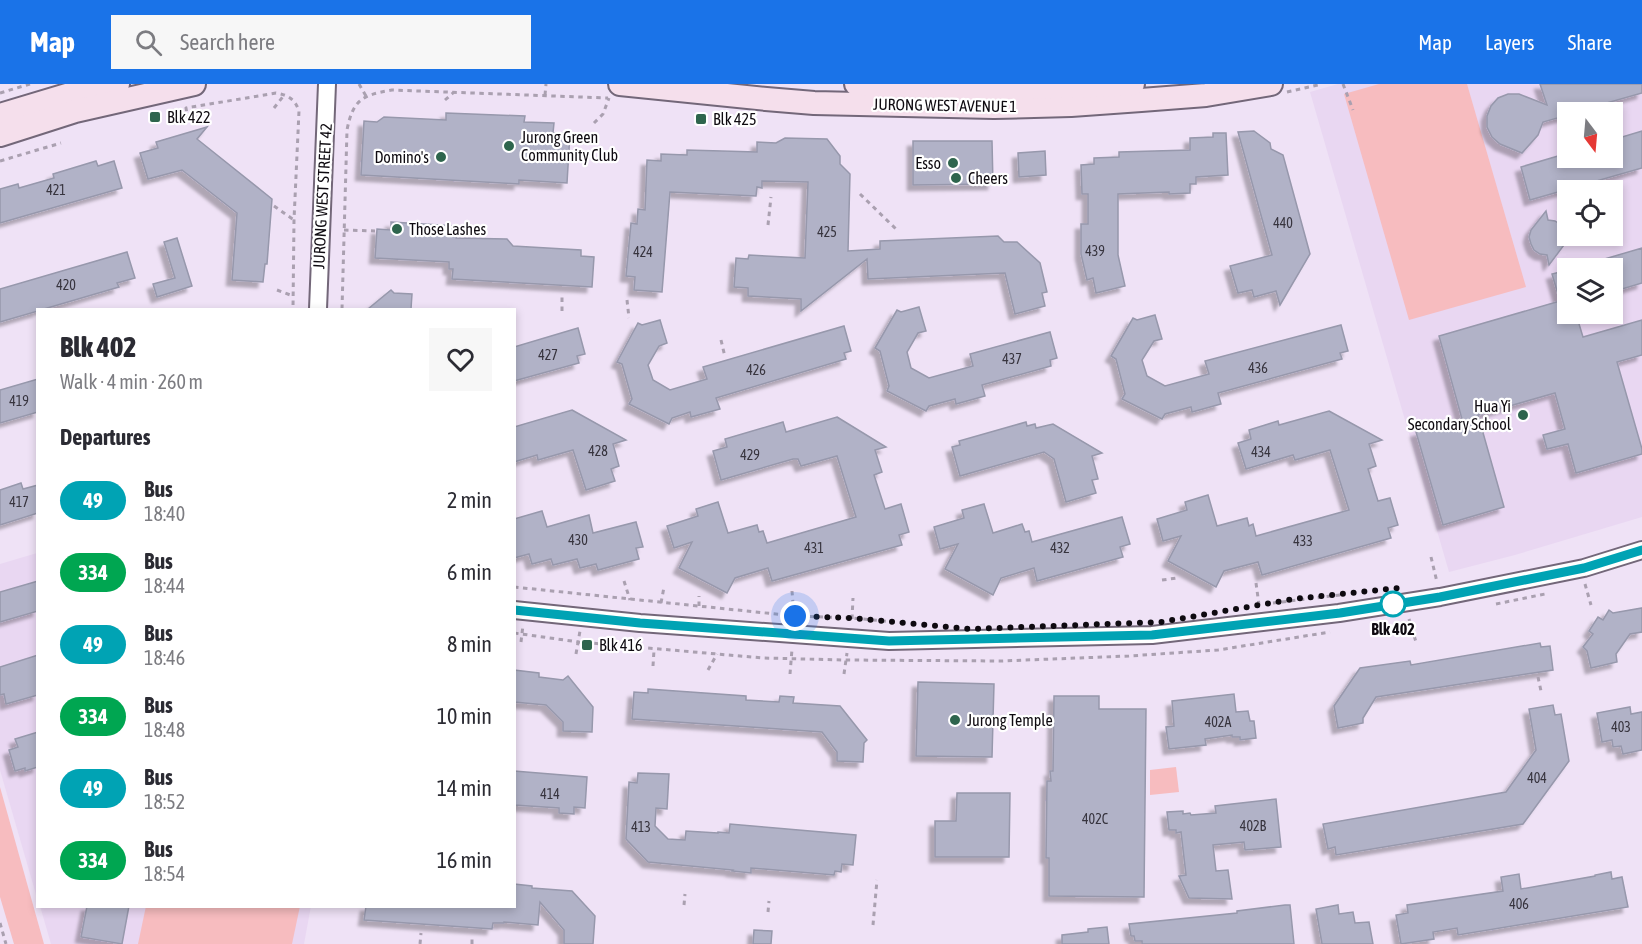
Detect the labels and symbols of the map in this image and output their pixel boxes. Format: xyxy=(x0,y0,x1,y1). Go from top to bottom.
street label: JURONG WEST AVENUE 1 xyxy=(873,95,1017,115)
north arrow xyxy=(1557,102,1623,168)
place label: Blk 422 xyxy=(167,108,211,126)
marker: Blk 422 xyxy=(148,110,162,124)
place label: Blk 425 xyxy=(713,110,757,128)
marker: Blk 425 xyxy=(694,112,708,126)
street label: JURONG WEST STREET 42 xyxy=(309,123,335,269)
place label: Jurong Green Community Club xyxy=(521,128,618,165)
marker: Jurong Green Community Club xyxy=(502,139,516,153)
place label: Domino's xyxy=(374,148,429,166)
marker: Domino's xyxy=(434,150,448,164)
place label: Esso xyxy=(915,154,941,172)
marker: Esso xyxy=(946,156,960,170)
place label: Cheers xyxy=(968,169,1008,187)
marker: Cheers xyxy=(949,171,963,185)
house number: 421 xyxy=(46,182,66,198)
house number: 440 xyxy=(1273,215,1293,231)
place label: Those Lashes xyxy=(409,220,486,238)
marker: Those Lashes xyxy=(390,222,404,236)
house number: 425 xyxy=(817,224,837,240)
house number: 439 xyxy=(1085,243,1105,259)
house number: 424 xyxy=(633,244,653,260)
house number: 420 xyxy=(56,277,76,293)
house number: 427 xyxy=(538,347,558,363)
house number: 437 xyxy=(1002,351,1022,367)
house number: 436 xyxy=(1248,360,1268,376)
house number: 426 xyxy=(746,362,766,378)
house number: 419 xyxy=(9,393,29,409)
place label: Hua Yi Secondary School xyxy=(1408,397,1512,434)
marker: Hua Yi Secondary School xyxy=(1516,408,1530,422)
house number: 428 xyxy=(588,443,608,459)
house number: 434 xyxy=(1251,444,1271,460)
house number: 429 xyxy=(740,447,760,463)
house number: 417 xyxy=(9,494,29,510)
house number: 430 xyxy=(568,532,588,548)
house number: 433 xyxy=(1293,533,1313,549)
house number: 431 xyxy=(804,540,824,556)
house number: 432 xyxy=(1050,540,1070,556)
marker: Blk 402 xyxy=(1380,591,1406,617)
your location xyxy=(780,601,810,631)
place label: Blk 402 xyxy=(1371,620,1415,638)
place label: Blk 416 xyxy=(599,636,643,654)
marker: Blk 416 xyxy=(580,638,594,652)
place label: Jurong Temple xyxy=(967,711,1053,730)
marker: Jurong Temple xyxy=(948,713,962,727)
house number: 402A xyxy=(1205,714,1231,730)
house number: 403 xyxy=(1611,719,1631,735)
house number: 404 xyxy=(1527,770,1547,786)
house number: 414 xyxy=(540,786,560,802)
house number: 402C xyxy=(1082,811,1109,827)
house number: 402B xyxy=(1240,818,1267,834)
house number: 413 xyxy=(631,819,651,835)
house number: 406 xyxy=(1509,896,1529,912)

